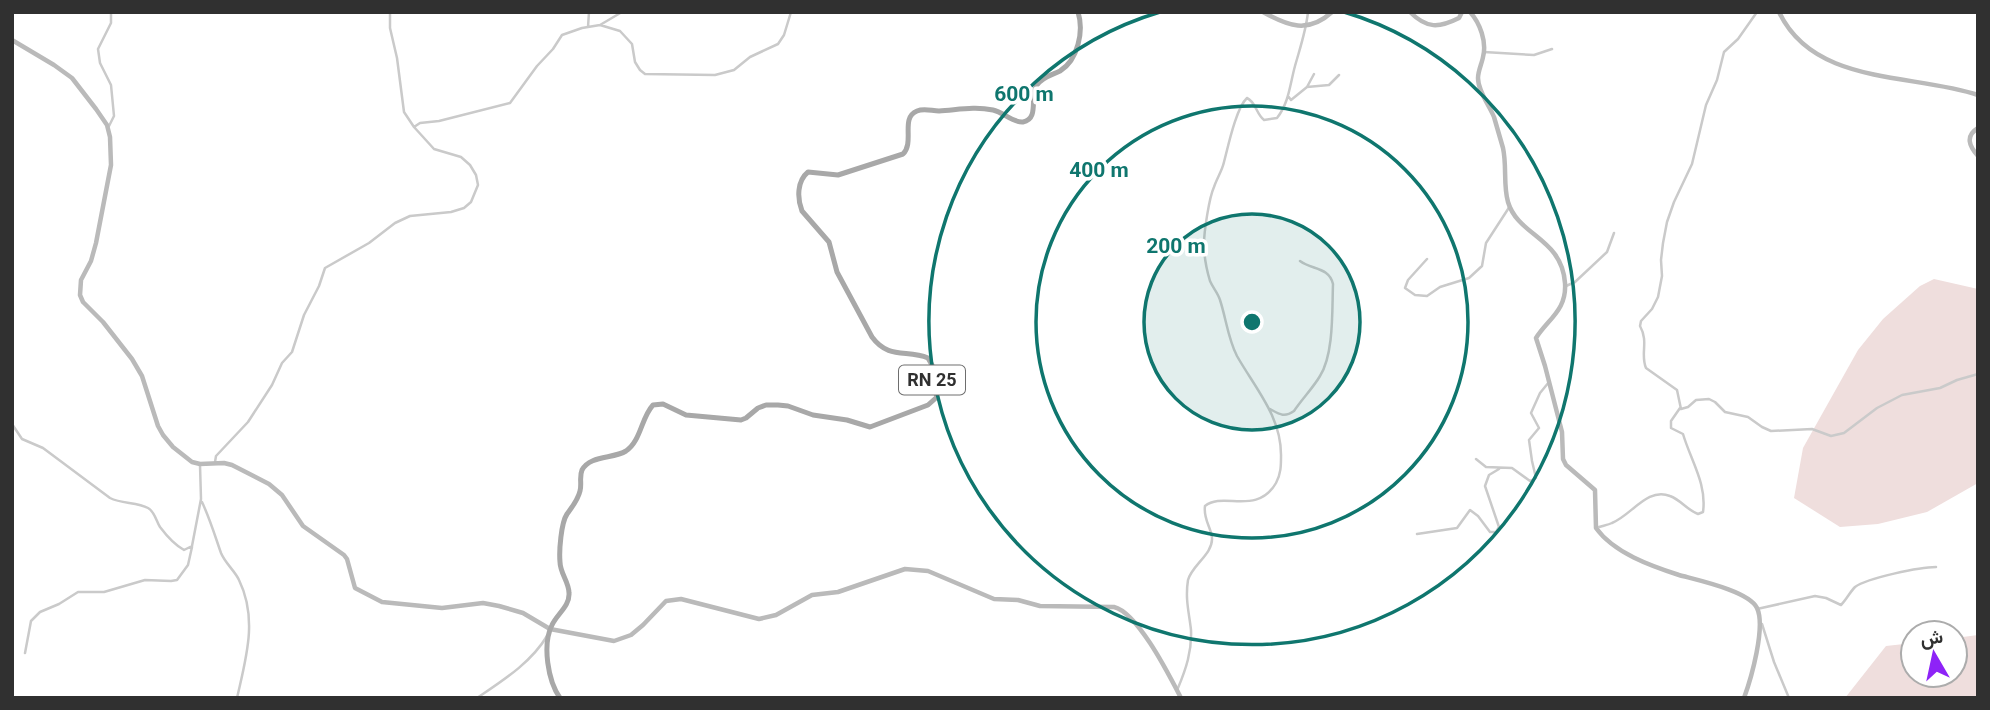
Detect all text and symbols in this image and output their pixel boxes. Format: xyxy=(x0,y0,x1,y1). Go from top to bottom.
text: 600 m xyxy=(994,82,1054,106)
text: 400 m xyxy=(1069,158,1129,182)
text: 200 m xyxy=(1146,234,1206,258)
centre of rings xyxy=(1240,310,1264,334)
road number: RN 25 xyxy=(899,366,965,394)
north arrow xyxy=(1899,619,1969,689)
text: ش xyxy=(1918,625,1945,651)

